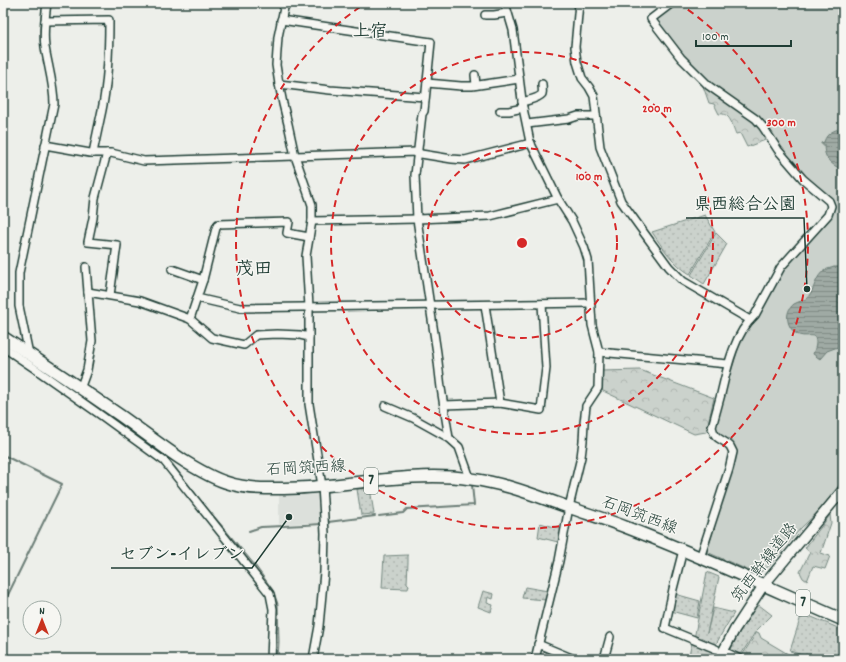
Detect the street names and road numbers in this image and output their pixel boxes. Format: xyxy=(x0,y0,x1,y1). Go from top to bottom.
street label: 石岡筑西線 xyxy=(265,455,347,483)
road number: 7 xyxy=(364,468,378,494)
street label: 石岡筑西線 xyxy=(598,491,680,541)
street label: 筑西幹線道路 xyxy=(726,518,804,608)
road number: 7 xyxy=(796,590,810,616)

